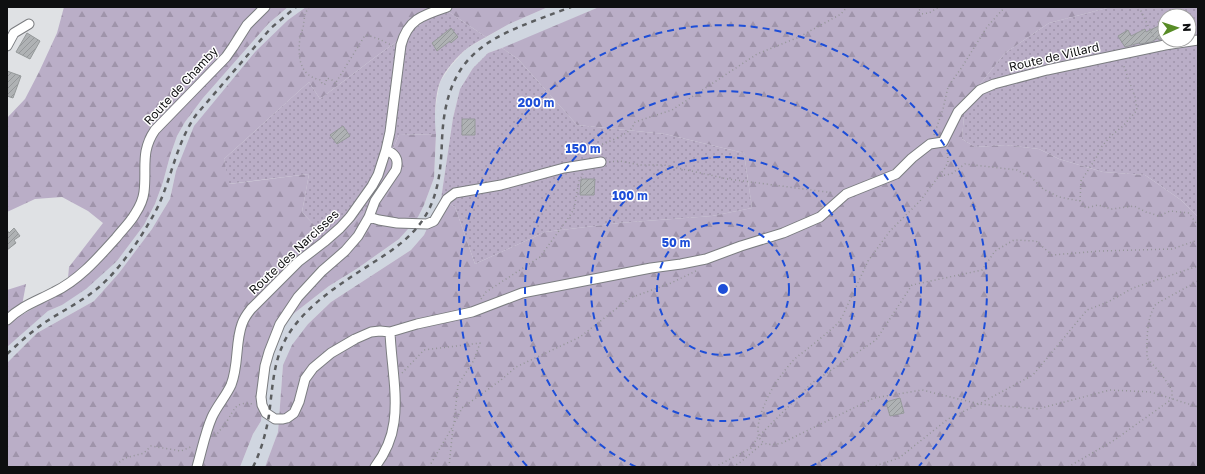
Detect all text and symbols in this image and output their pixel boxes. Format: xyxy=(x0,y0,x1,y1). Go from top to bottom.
north arrow xyxy=(1157,8,1197,48)
text: N xyxy=(1181,23,1194,32)
street label: Route de Villard xyxy=(1007,39,1101,74)
street label: Route de Chamby xyxy=(141,43,221,128)
text: 200 m xyxy=(518,95,554,110)
text: 150 m xyxy=(566,141,600,156)
text: 100 m xyxy=(612,188,648,203)
street label: Route des Narcisses xyxy=(246,206,342,297)
text: 50 m xyxy=(662,235,690,250)
centre of rings xyxy=(716,282,730,296)

